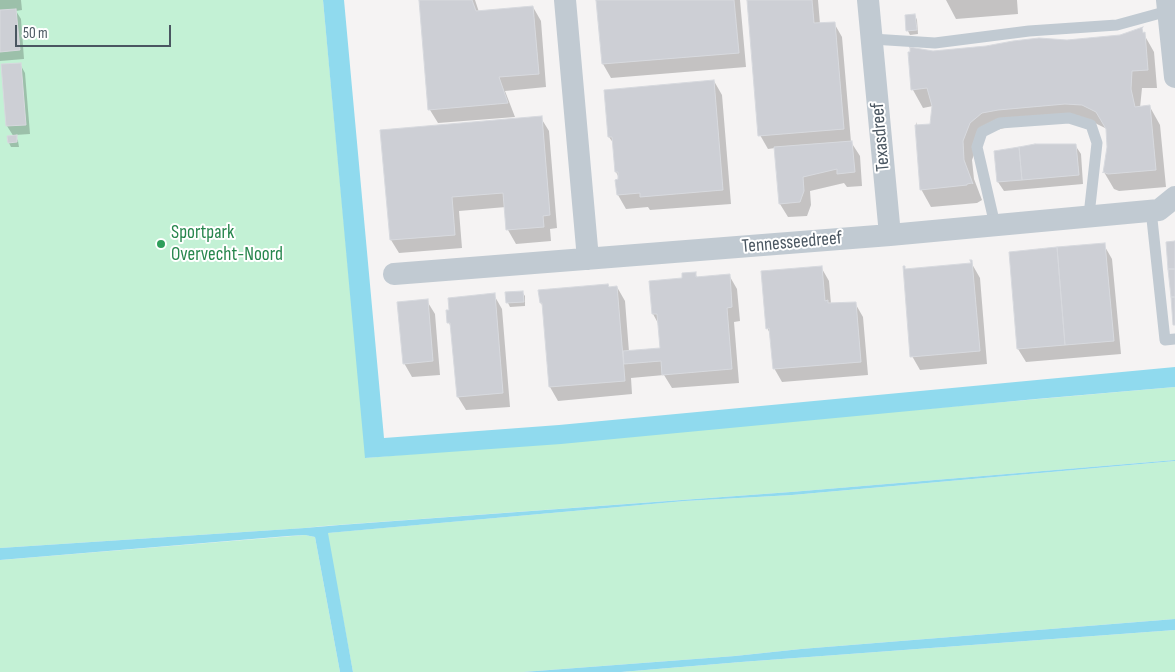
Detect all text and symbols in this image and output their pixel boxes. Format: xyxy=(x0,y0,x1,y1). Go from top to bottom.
scale bar xyxy=(18,15,174,47)
text: 50 m xyxy=(23,24,48,43)
street label: Texasdreef xyxy=(867,102,895,172)
place label: Sportpark Overvecht-Noord xyxy=(171,222,283,266)
street label: Tennesseedreef xyxy=(741,227,843,259)
marker: Sportpark Overvecht-Noord xyxy=(155,238,167,250)

